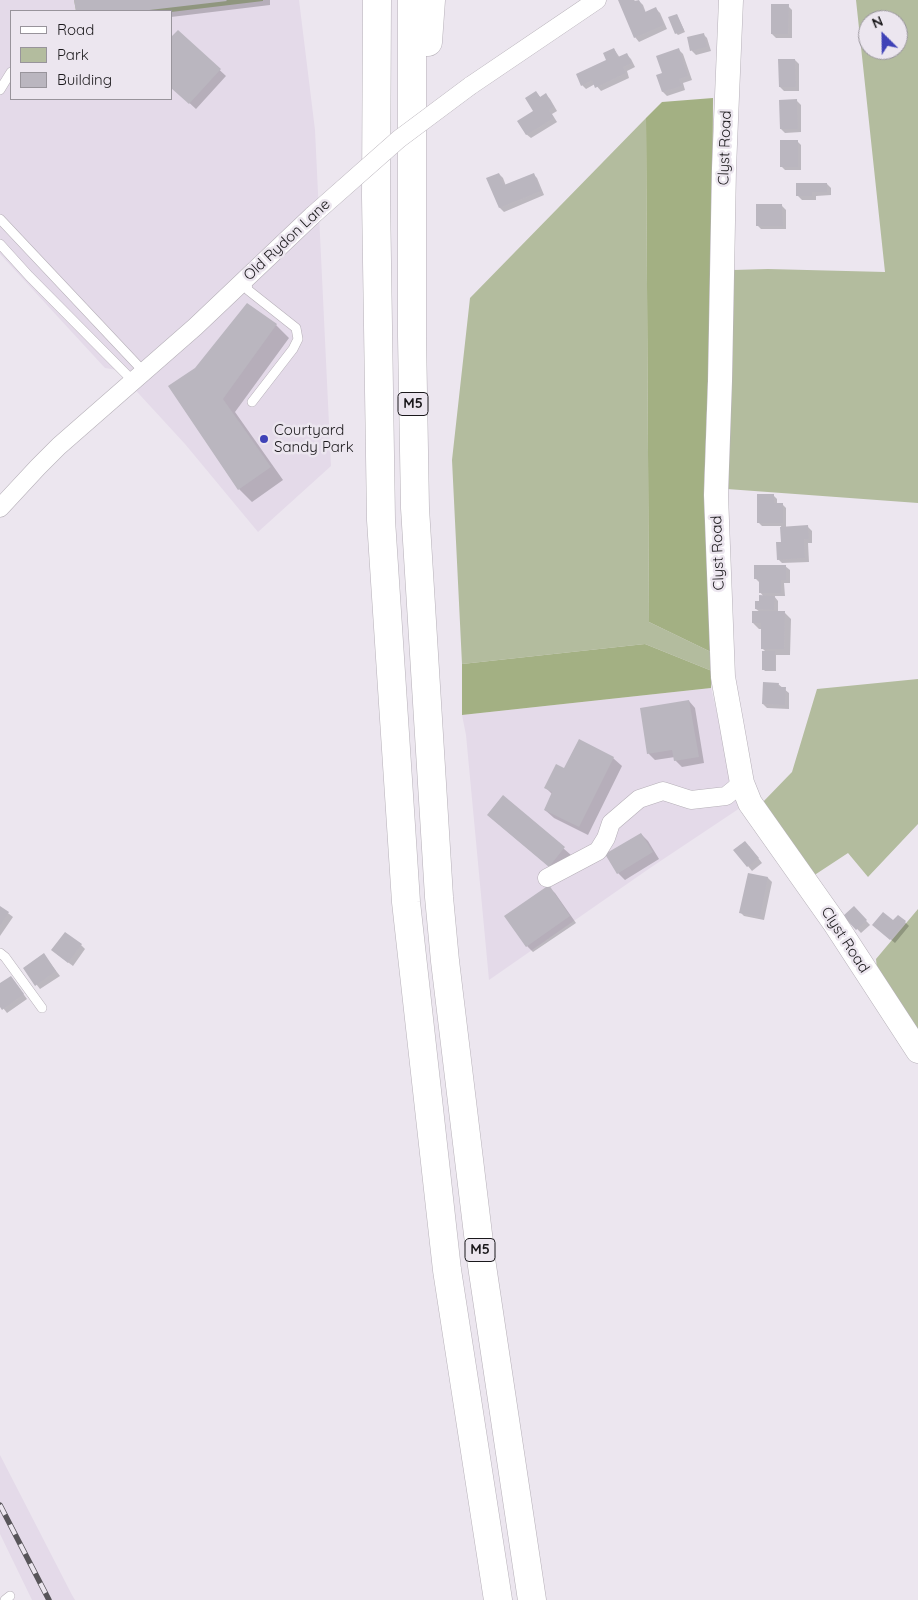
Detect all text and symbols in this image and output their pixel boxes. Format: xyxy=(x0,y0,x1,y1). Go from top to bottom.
legend xyxy=(10,10,172,100)
north arrow xyxy=(858,10,908,60)
text: N xyxy=(869,12,886,32)
text: Road xyxy=(57,20,94,39)
text: Park xyxy=(57,45,89,64)
text: Building xyxy=(57,70,112,89)
street label: Clyst Road xyxy=(715,110,735,186)
street label: Old Rydon Lane xyxy=(240,195,334,285)
road number: M5 xyxy=(398,392,428,416)
place label: Courtyard Sandy Park xyxy=(274,421,354,456)
marker: Courtyard Sandy Park xyxy=(258,433,270,445)
street label: Clyst Road xyxy=(708,515,728,591)
street label: Clyst Road xyxy=(817,904,873,976)
road number: M5 xyxy=(465,1238,495,1262)

